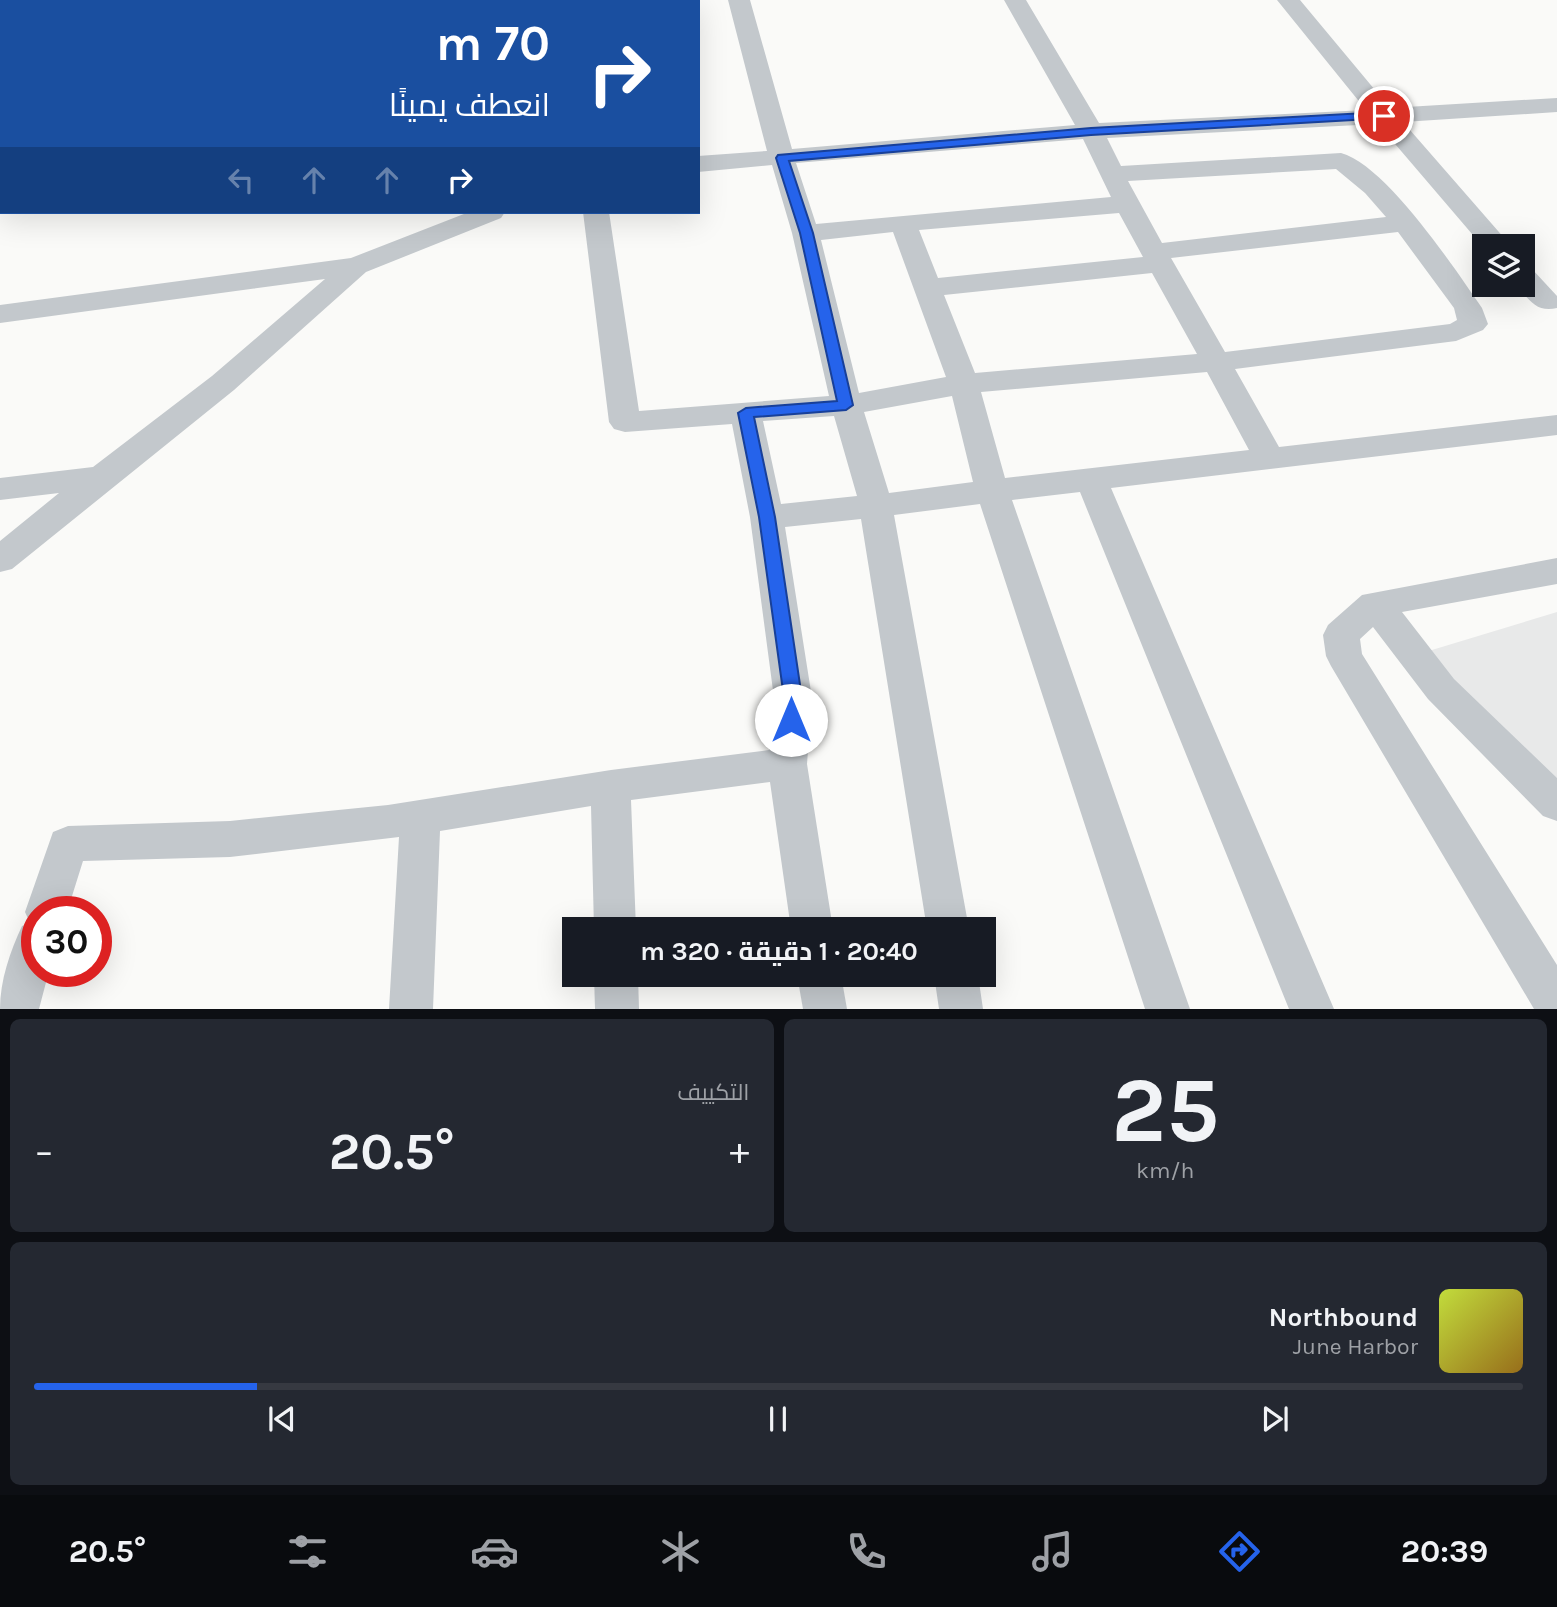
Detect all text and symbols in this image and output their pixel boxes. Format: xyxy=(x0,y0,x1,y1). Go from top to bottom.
text: 70 m xyxy=(436,15,550,72)
icon: right xyxy=(574,28,665,119)
pin xyxy=(1354,86,1414,146)
text: انعطف يمينًا xyxy=(389,87,550,124)
icon: arrive xyxy=(1365,97,1403,135)
icon: left xyxy=(222,161,260,199)
icon: ahead xyxy=(295,161,333,199)
icon: ahead xyxy=(368,161,406,199)
icon: right xyxy=(441,161,479,199)
map controls xyxy=(1472,234,1535,297)
button: layers xyxy=(1472,234,1535,297)
position arrow xyxy=(754,683,828,757)
speed limit sign: 30 xyxy=(21,896,112,987)
text: 20:40 · 1 دقيقة · 320 m xyxy=(640,936,918,967)
text: 25 xyxy=(1111,1058,1219,1164)
text: التكييف xyxy=(677,1079,750,1106)
text: 20.5° xyxy=(329,1121,455,1182)
text: − xyxy=(34,1129,54,1174)
text: + xyxy=(730,1129,750,1174)
text: km/h xyxy=(1136,1157,1194,1184)
text: Northbound xyxy=(1269,1302,1418,1333)
text: June Harbor xyxy=(1293,1333,1418,1360)
icon: previous xyxy=(263,1400,301,1438)
icon: pause xyxy=(759,1400,797,1438)
icon: next xyxy=(1256,1400,1294,1438)
icon: filters xyxy=(283,1527,332,1576)
icon: car xyxy=(470,1527,519,1576)
icon: climate xyxy=(656,1527,705,1576)
icon: phone xyxy=(842,1527,891,1576)
icon: music xyxy=(1028,1527,1077,1576)
icon: directions xyxy=(1215,1527,1264,1576)
text: 20.5° xyxy=(69,1533,146,1570)
text: 20:39 xyxy=(1401,1533,1488,1570)

